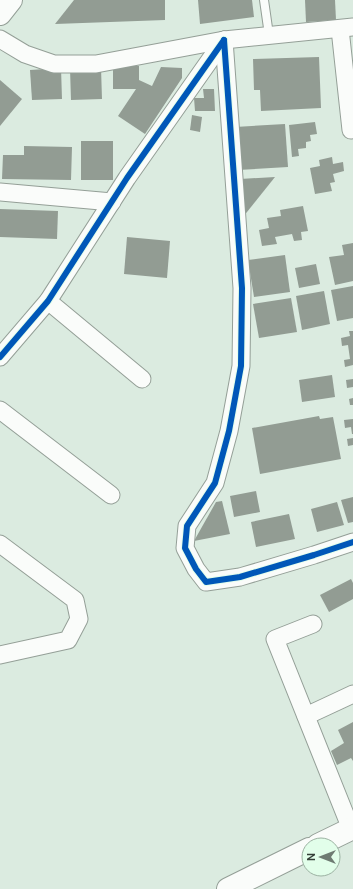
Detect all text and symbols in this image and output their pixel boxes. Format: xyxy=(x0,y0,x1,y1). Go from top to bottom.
north arrow xyxy=(301,837,341,877)
text: N xyxy=(304,853,318,861)

